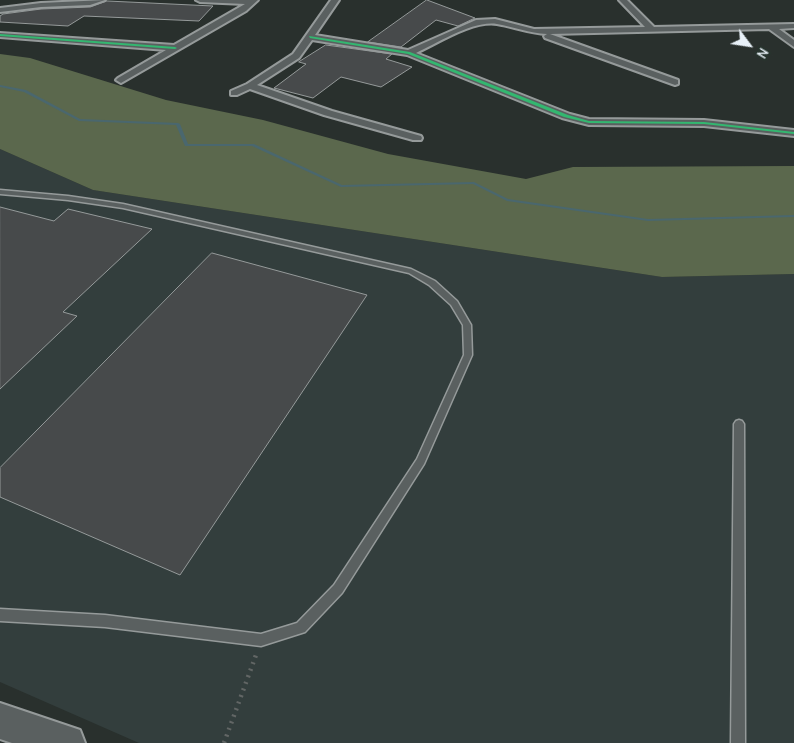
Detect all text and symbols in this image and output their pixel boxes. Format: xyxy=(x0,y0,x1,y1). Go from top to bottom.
north arrow xyxy=(724,20,774,70)
text: N xyxy=(753,45,772,61)

